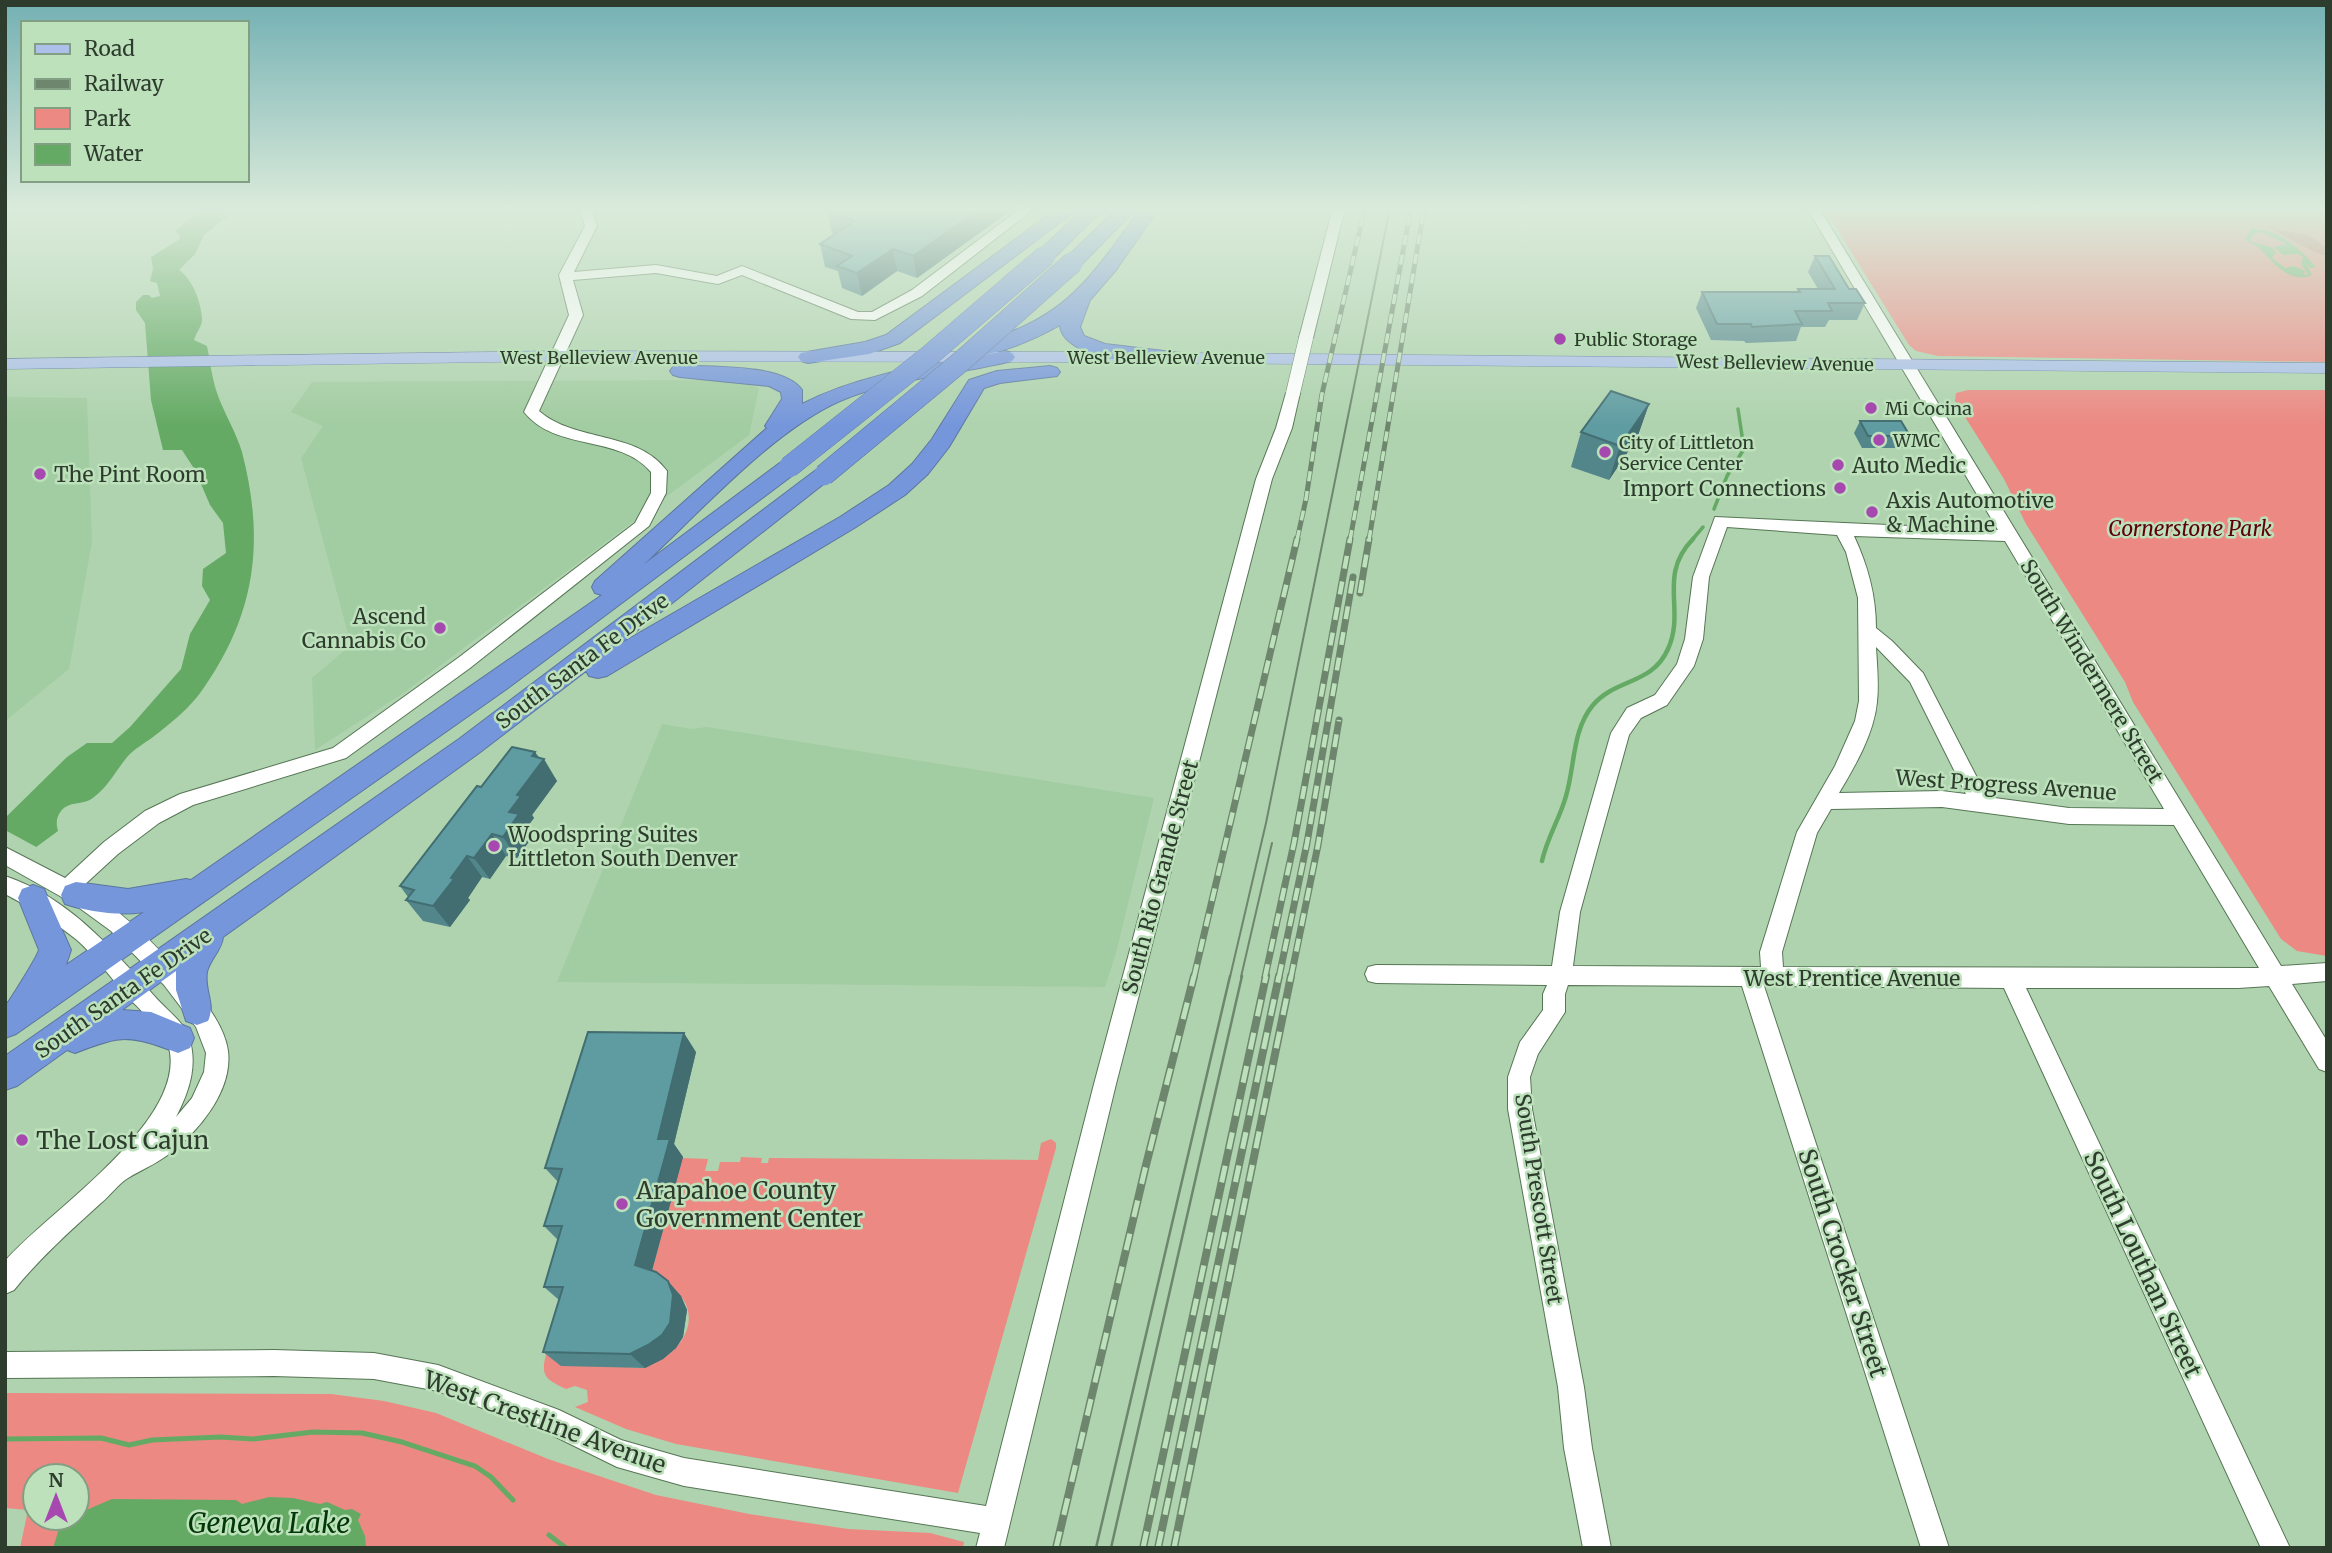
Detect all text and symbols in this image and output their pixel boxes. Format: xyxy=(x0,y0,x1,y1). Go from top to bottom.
legend xyxy=(21,21,248,182)
text: Road xyxy=(84,35,135,62)
text: Railway xyxy=(84,70,165,97)
text: Park xyxy=(84,105,131,132)
text: Water xyxy=(83,140,143,167)
place label: Public Storage xyxy=(1574,328,1697,351)
marker: Public Storage xyxy=(1552,331,1568,347)
street label: West Belleview Avenue xyxy=(499,346,698,369)
street label: West Belleview Avenue xyxy=(1066,346,1265,369)
street label: West Belleview Avenue xyxy=(1675,350,1874,376)
place label: Mi Cocina xyxy=(1885,397,1972,420)
marker: Mi Cocina xyxy=(1863,400,1879,416)
place label: WMC xyxy=(1892,429,1940,452)
place label: City of Littleton Service Center xyxy=(1619,431,1754,475)
marker: WMC xyxy=(1871,432,1887,448)
marker: City of Littleton Service Center xyxy=(1597,444,1613,460)
place label: Auto Medic xyxy=(1851,452,1966,479)
marker: Auto Medic xyxy=(1830,457,1846,473)
place label: The Pint Room xyxy=(54,461,206,488)
marker: The Pint Room xyxy=(32,466,48,482)
place label: Import Connections xyxy=(1623,475,1826,502)
marker: Import Connections xyxy=(1832,480,1848,496)
place label: Axis Automotive & Machine xyxy=(1885,487,2054,538)
marker: Axis Automotive & Machine xyxy=(1864,504,1880,520)
park label: Cornerstone Park xyxy=(2108,515,2272,542)
street label: South Windermere Street xyxy=(2014,554,2170,788)
street label: South Santa Fe Drive xyxy=(490,587,674,735)
place label: Ascend Cannabis Co xyxy=(302,603,426,654)
marker: Ascend Cannabis Co xyxy=(432,620,448,636)
street label: South Rio Grande Street xyxy=(1116,757,1204,997)
street label: West Progress Avenue xyxy=(1894,764,2117,806)
place label: Woodspring Suites Littleton South Denver xyxy=(507,821,738,872)
marker: Woodspring Suites Littleton South Denver xyxy=(486,838,502,854)
street label: South Santa Fe Drive xyxy=(29,922,217,1064)
street label: West Prentice Avenue xyxy=(1743,965,1960,992)
street label: South Prescott Street xyxy=(1509,1092,1569,1306)
place label: The Lost Cajun xyxy=(36,1125,209,1156)
marker: The Lost Cajun xyxy=(14,1132,30,1148)
street label: South Crocker Street xyxy=(1791,1145,1895,1382)
street label: South Louthan Street xyxy=(2077,1146,2209,1383)
place label: Arapahoe County Government Center xyxy=(635,1175,863,1234)
marker: Arapahoe County Government Center xyxy=(614,1196,630,1212)
street label: West Crestline Avenue xyxy=(419,1363,670,1480)
north arrow xyxy=(21,1462,91,1532)
text: N xyxy=(48,1468,64,1492)
water label: Geneva Lake xyxy=(188,1505,350,1541)

